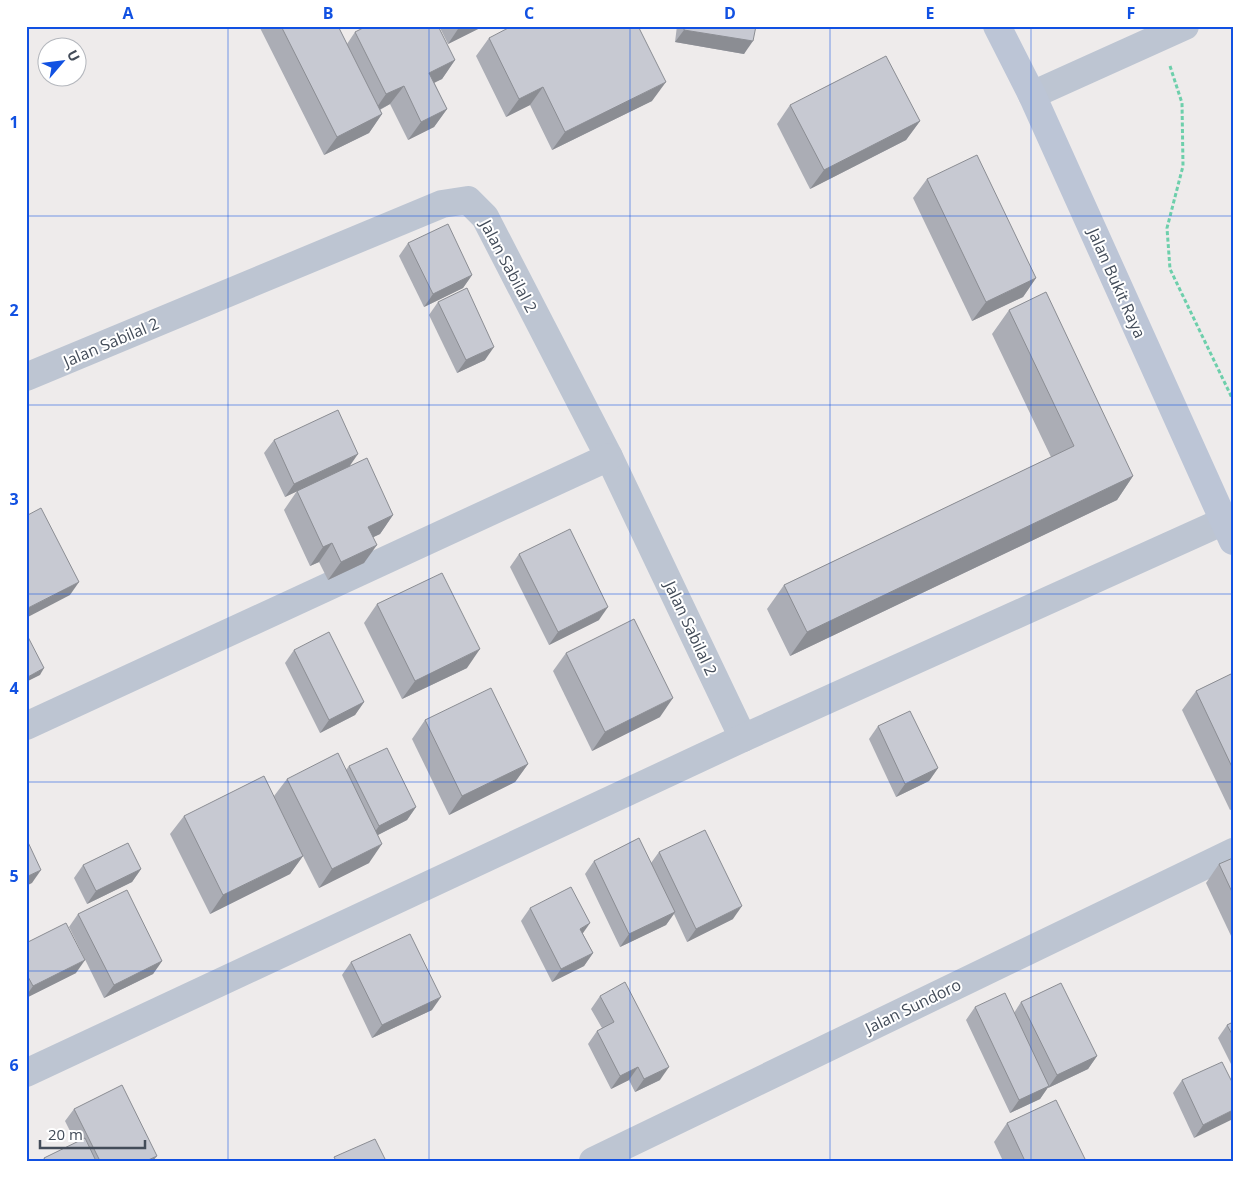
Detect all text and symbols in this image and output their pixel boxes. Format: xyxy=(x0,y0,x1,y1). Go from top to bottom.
text: A xyxy=(122,2,134,24)
text: B xyxy=(323,2,333,24)
text: C xyxy=(524,2,534,24)
text: D xyxy=(724,2,736,24)
text: E xyxy=(926,2,935,24)
text: F xyxy=(1127,2,1135,24)
north arrow xyxy=(38,38,88,88)
text: U xyxy=(63,47,85,65)
text: 1 xyxy=(9,111,19,133)
street label: Jalan Sabilal 2 xyxy=(474,214,543,316)
street label: Jalan Bukit Raya xyxy=(1082,223,1151,341)
text: 2 xyxy=(9,299,19,321)
street label: Jalan Sabilal 2 xyxy=(58,312,162,373)
text: 3 xyxy=(9,488,19,510)
street label: Jalan Sabilal 2 xyxy=(659,575,722,679)
text: 4 xyxy=(9,677,19,699)
text: 5 xyxy=(9,865,19,887)
street label: Jalan Sundoro xyxy=(860,973,965,1040)
text: 6 xyxy=(9,1054,19,1076)
scale bar xyxy=(40,1117,145,1149)
text: 20 m xyxy=(48,1124,83,1144)

